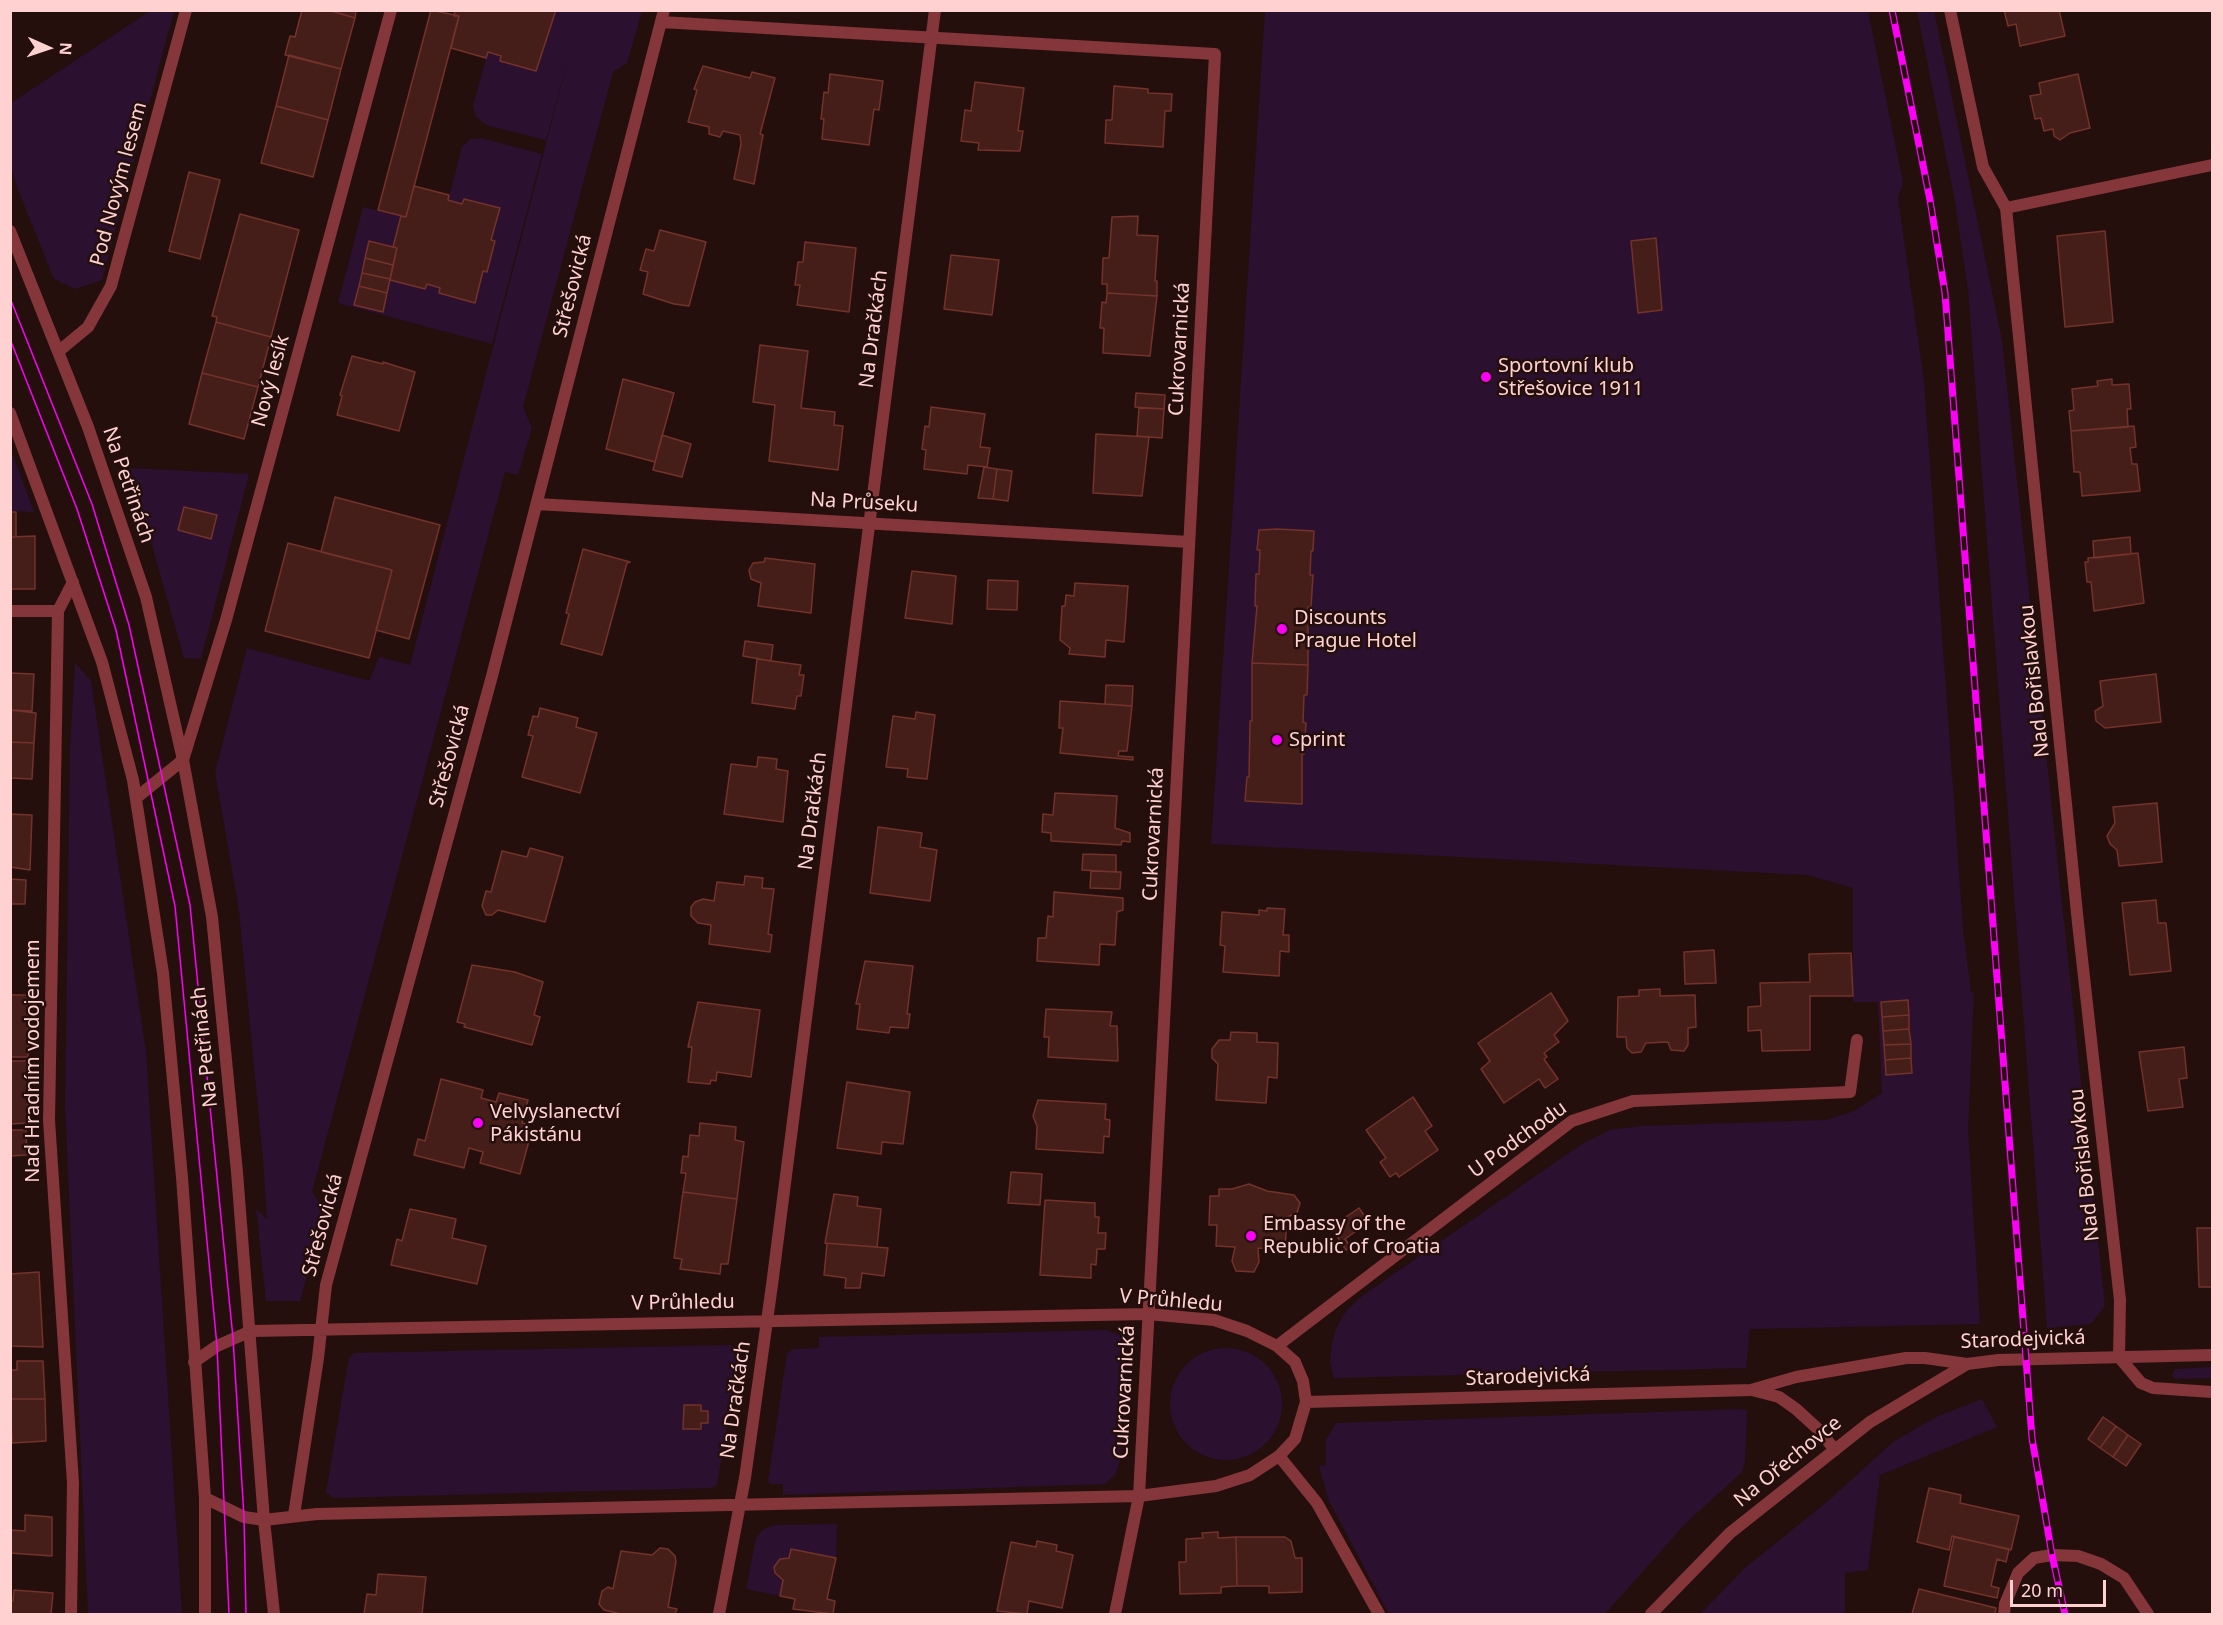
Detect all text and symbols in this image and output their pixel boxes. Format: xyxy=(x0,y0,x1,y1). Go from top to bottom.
north arrow xyxy=(18,18,78,78)
text: N xyxy=(55,42,77,56)
street label: Pod Novým lesem xyxy=(86,99,152,269)
street label: Střešovická xyxy=(549,232,597,340)
street label: Na Dračkách xyxy=(855,269,893,389)
street label: Cukrovarnická xyxy=(1165,282,1195,416)
street label: Nový lesík xyxy=(247,332,295,430)
place label: Sportovní klub Střešovice 1911 xyxy=(1498,354,1644,401)
marker: Sportovní klub Střešovice 1911 xyxy=(1479,370,1493,384)
street label: Na Petřinách xyxy=(97,424,159,546)
street label: Na Průseku xyxy=(809,488,919,518)
street label: Nad Bořislavkou xyxy=(2015,603,2055,759)
place label: Discounts Prague Hotel xyxy=(1294,606,1417,653)
marker: Discounts Prague Hotel xyxy=(1275,622,1289,636)
street label: Střešovická xyxy=(425,702,475,810)
place label: Sprint xyxy=(1289,728,1345,752)
marker: Sprint xyxy=(1270,733,1284,747)
street label: Na Dračkách xyxy=(794,751,832,871)
street label: Cukrovarnická xyxy=(1139,767,1169,901)
street label: Nad Hradním vodojemem xyxy=(21,939,45,1183)
street label: Na Petřinách xyxy=(187,985,223,1109)
street label: Nad Bořislavkou xyxy=(2065,1087,2105,1243)
street label: U Podchodu xyxy=(1464,1096,1572,1184)
place label: Velvyslanectví Pákistánu xyxy=(490,1100,620,1147)
marker: Velvyslanectví Pákistánu xyxy=(471,1116,485,1130)
street label: Střešovická xyxy=(298,1171,348,1279)
place label: Embassy of the Republic of Croatia xyxy=(1263,1212,1440,1259)
marker: Embassy of the Republic of Croatia xyxy=(1244,1229,1258,1243)
street label: V Průhledu xyxy=(1118,1285,1224,1317)
street label: V Průhledu xyxy=(631,1290,735,1316)
street label: Cukrovarnická xyxy=(1110,1325,1140,1459)
street label: Starodejvická xyxy=(1960,1326,2086,1354)
street label: Na Dračkách xyxy=(716,1340,756,1460)
street label: Starodejvická xyxy=(1465,1363,1591,1391)
street label: Na Ořechovce xyxy=(1730,1411,1846,1513)
scale bar xyxy=(2013,1568,2109,1606)
text: 20 m xyxy=(2021,1578,2063,1602)

